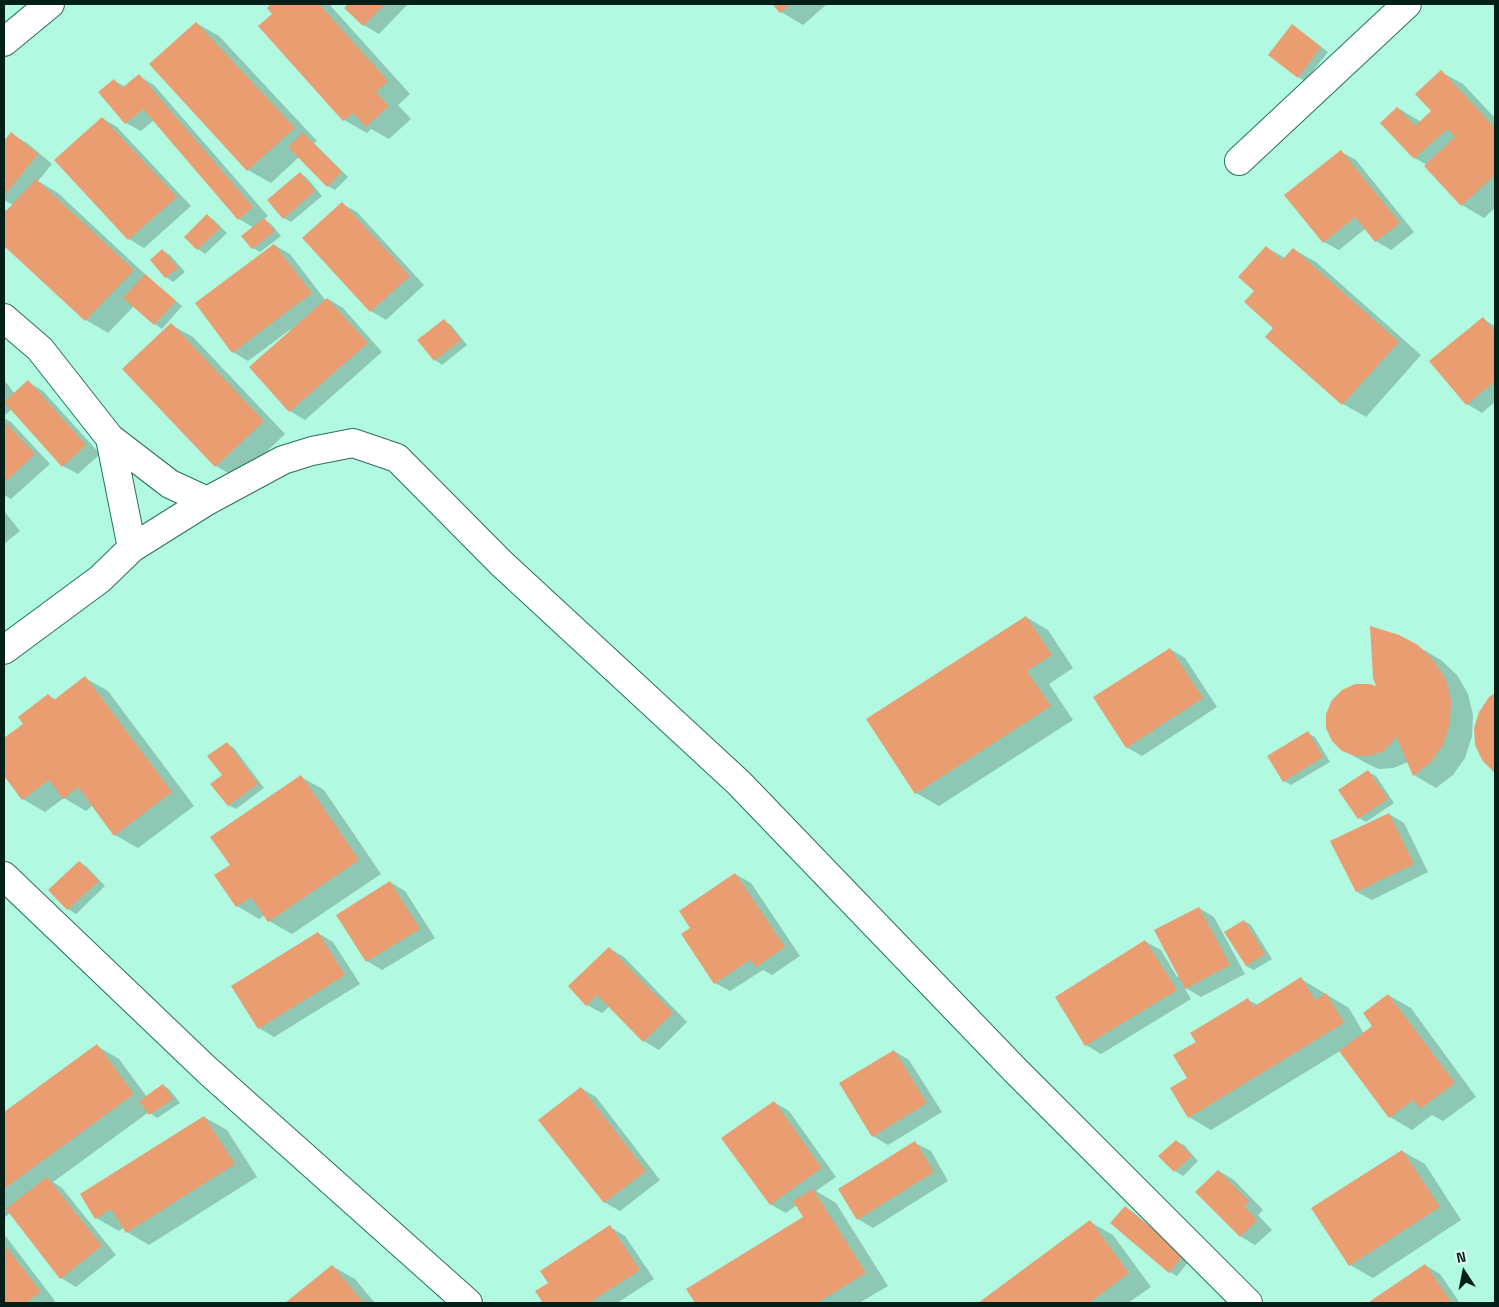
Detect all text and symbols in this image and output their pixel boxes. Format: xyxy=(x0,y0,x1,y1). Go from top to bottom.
north arrow xyxy=(1439,1247,1489,1297)
text: N xyxy=(1455,1248,1467,1267)

